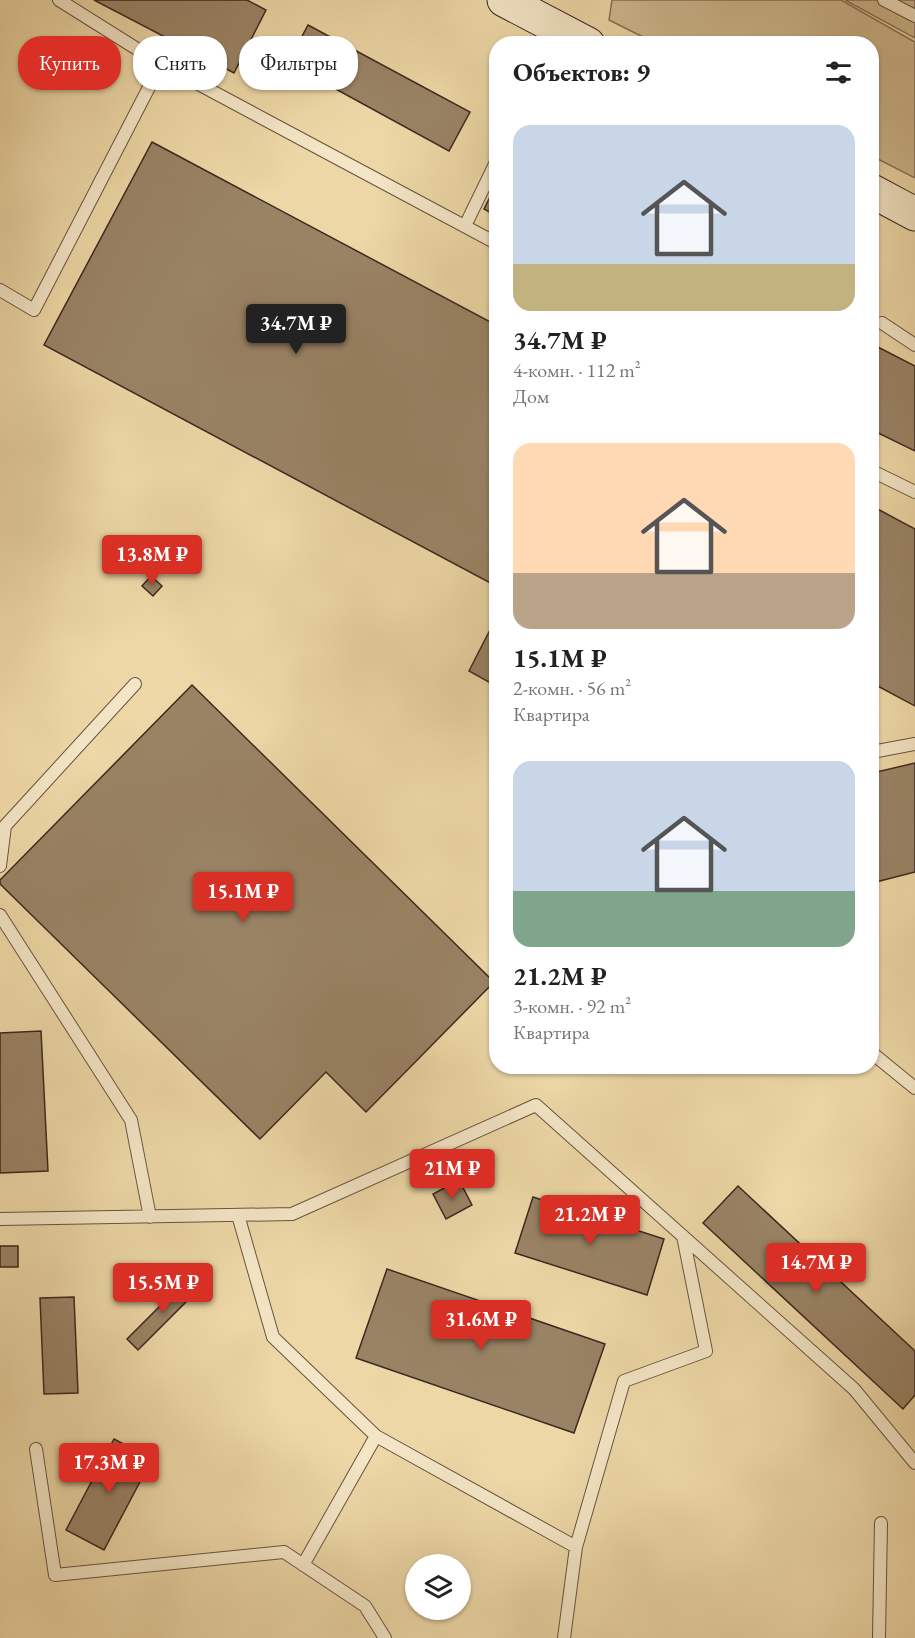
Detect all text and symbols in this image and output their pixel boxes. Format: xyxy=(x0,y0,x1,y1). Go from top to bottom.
chip: Купить xyxy=(18,36,121,90)
chip: Снять xyxy=(133,36,227,90)
chip: Фильтры xyxy=(239,36,358,90)
text: Объектов: 9 xyxy=(513,55,650,89)
icon: filters xyxy=(822,56,855,89)
icon: home xyxy=(630,164,738,272)
pin: 34.7M ₽ xyxy=(241,304,351,355)
text: 34.7M ₽ xyxy=(260,310,332,336)
text: 34.7M ₽ xyxy=(513,323,607,357)
text: 4-комн. · 112 m² xyxy=(513,357,641,383)
text: Дом xyxy=(513,383,549,409)
icon: home xyxy=(630,482,738,590)
pin: 13.8M ₽ xyxy=(97,535,207,586)
text: 13.8M ₽ xyxy=(116,541,188,567)
text: 15.1M ₽ xyxy=(513,641,607,675)
text: 2-комн. · 56 m² xyxy=(513,675,631,701)
text: Квартира xyxy=(513,701,590,727)
icon: home xyxy=(630,800,738,908)
pin: 15.1M ₽ xyxy=(188,872,298,923)
text: 15.1M ₽ xyxy=(207,878,279,904)
text: 21.2M ₽ xyxy=(513,959,607,993)
text: 3-комн. · 92 m² xyxy=(513,993,631,1019)
text: Квартира xyxy=(513,1019,590,1045)
pin: 21M ₽ xyxy=(410,1149,494,1200)
text: 21M ₽ xyxy=(424,1155,480,1181)
pin: 21.2M ₽ xyxy=(535,1195,645,1246)
text: 21.2M ₽ xyxy=(554,1201,626,1227)
pin: 14.7M ₽ xyxy=(761,1243,871,1294)
text: 14.7M ₽ xyxy=(780,1249,852,1275)
pin: 15.5M ₽ xyxy=(108,1263,218,1314)
text: 15.5M ₽ xyxy=(127,1269,199,1295)
pin: 31.6M ₽ xyxy=(426,1300,536,1351)
text: 31.6M ₽ xyxy=(445,1306,517,1332)
pin: 17.3M ₽ xyxy=(54,1443,164,1494)
text: 17.3M ₽ xyxy=(73,1449,145,1475)
map controls xyxy=(405,1554,471,1620)
button: layers xyxy=(405,1554,471,1620)

